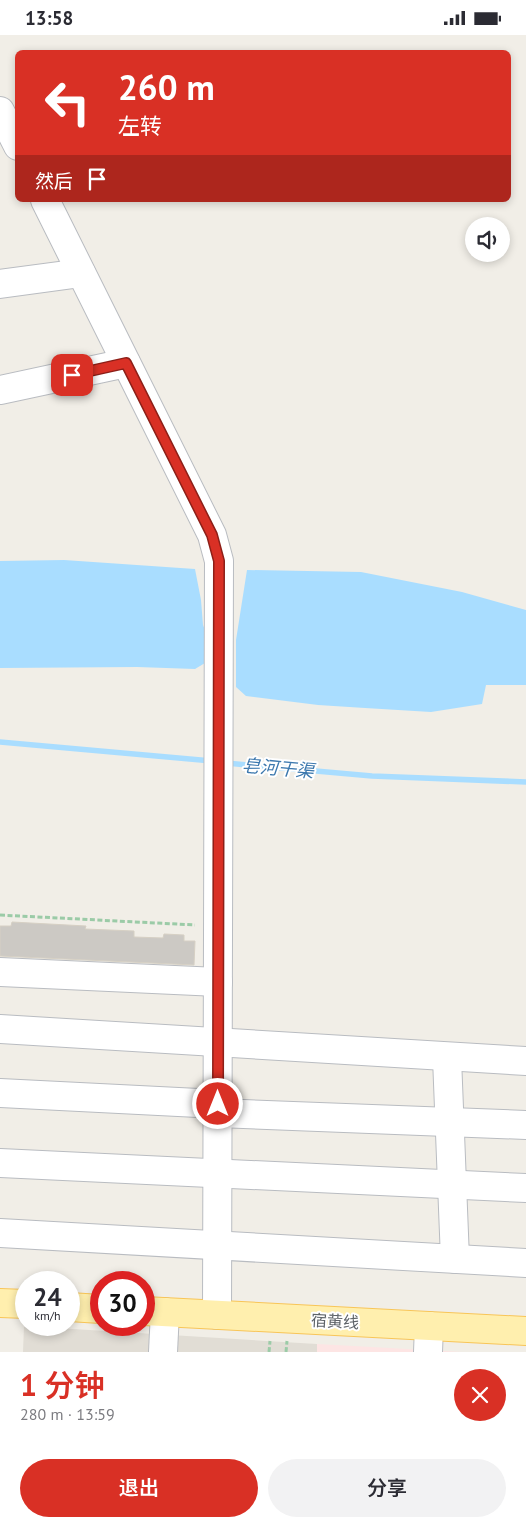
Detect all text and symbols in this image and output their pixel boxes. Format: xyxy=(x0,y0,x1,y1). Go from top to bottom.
text: 13:58 xyxy=(25,6,73,30)
text: 260 m xyxy=(118,64,215,110)
icon: left xyxy=(35,70,100,135)
text: 左转 xyxy=(118,112,162,140)
icon: arrive xyxy=(83,165,111,193)
text: 然后 xyxy=(35,169,73,193)
map controls xyxy=(465,217,510,262)
button: sound xyxy=(465,217,510,262)
pin xyxy=(51,354,93,396)
icon: arrive xyxy=(58,361,86,389)
water label: 皂河干渠 xyxy=(241,753,318,783)
position arrow xyxy=(191,1077,243,1129)
speed limit sign: 30 xyxy=(90,1271,155,1336)
text: 24 xyxy=(33,1281,62,1313)
text: km/h xyxy=(34,1308,61,1323)
street label: 宿黄线 xyxy=(311,1310,359,1332)
text: 1 分钟 xyxy=(20,1365,105,1404)
button: close xyxy=(454,1369,506,1421)
text: 280 m · 13:59 xyxy=(20,1404,115,1424)
button: 退出 xyxy=(20,1459,258,1517)
button: 分享 xyxy=(268,1459,506,1517)

